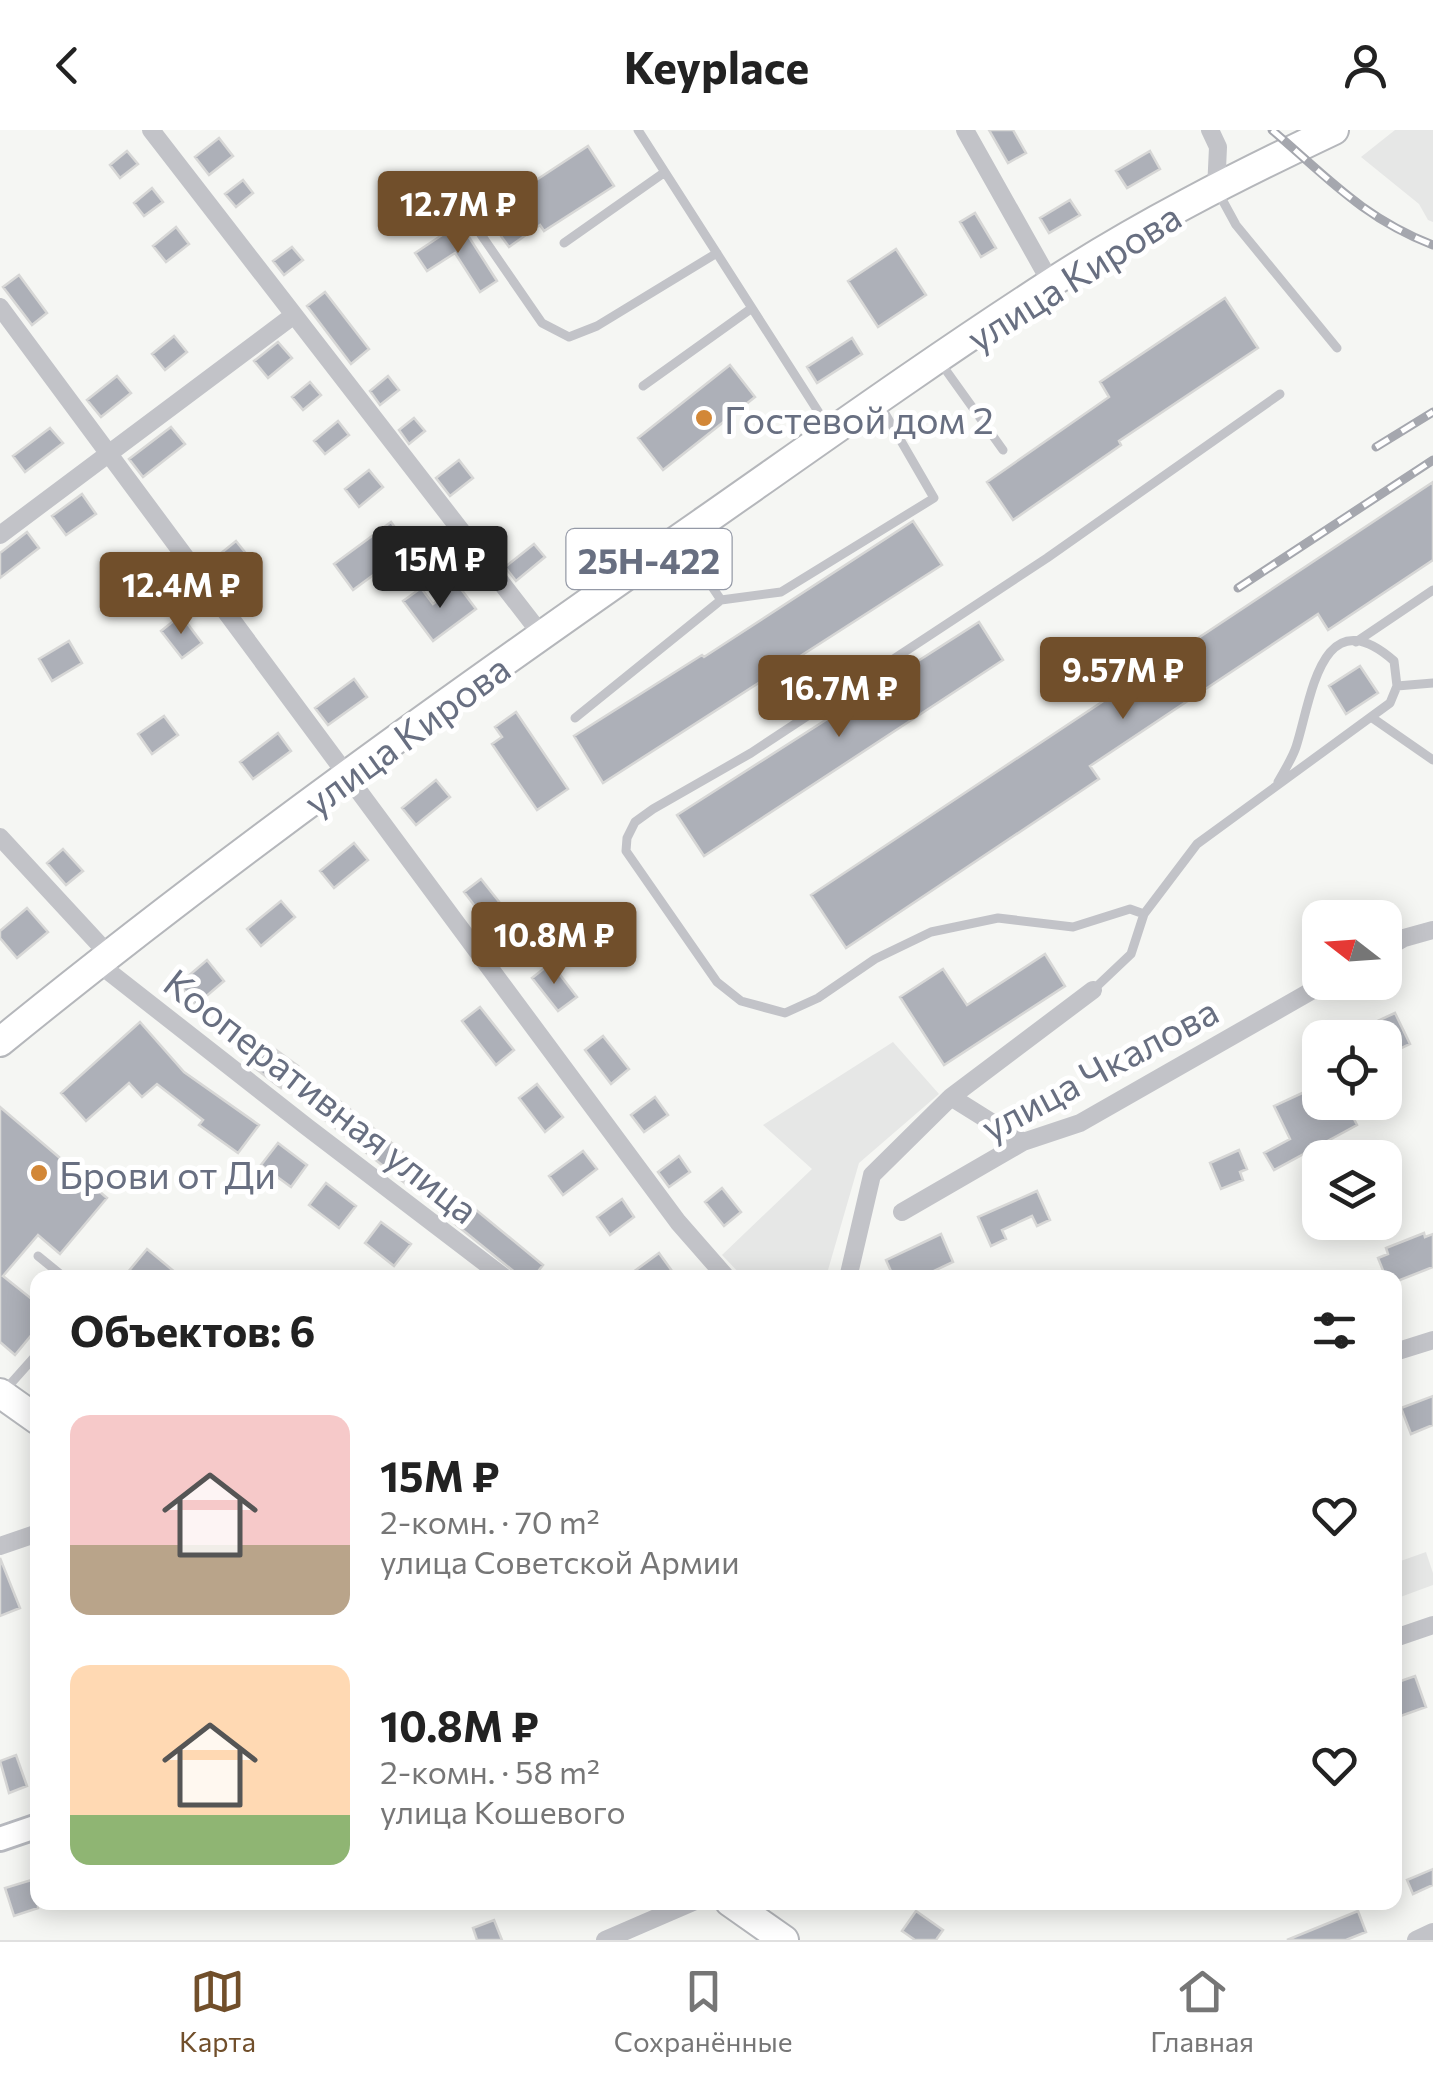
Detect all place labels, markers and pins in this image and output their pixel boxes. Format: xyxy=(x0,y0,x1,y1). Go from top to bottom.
pin: 12.7M ₽ xyxy=(366,171,550,256)
place label: Гостевой дом 2 xyxy=(724,395,994,442)
marker: Гостевой дом 2 xyxy=(693,407,715,429)
pin: 15M ₽ xyxy=(370,526,510,611)
pin: 12.4M ₽ xyxy=(89,552,273,637)
pin: 9.57M ₽ xyxy=(1031,637,1215,722)
pin: 16.7M ₽ xyxy=(747,655,931,740)
pin: 10.8M ₽ xyxy=(462,902,646,987)
place label: Брови от Ди xyxy=(59,1150,276,1197)
marker: Брови от Ди xyxy=(28,1162,50,1184)

